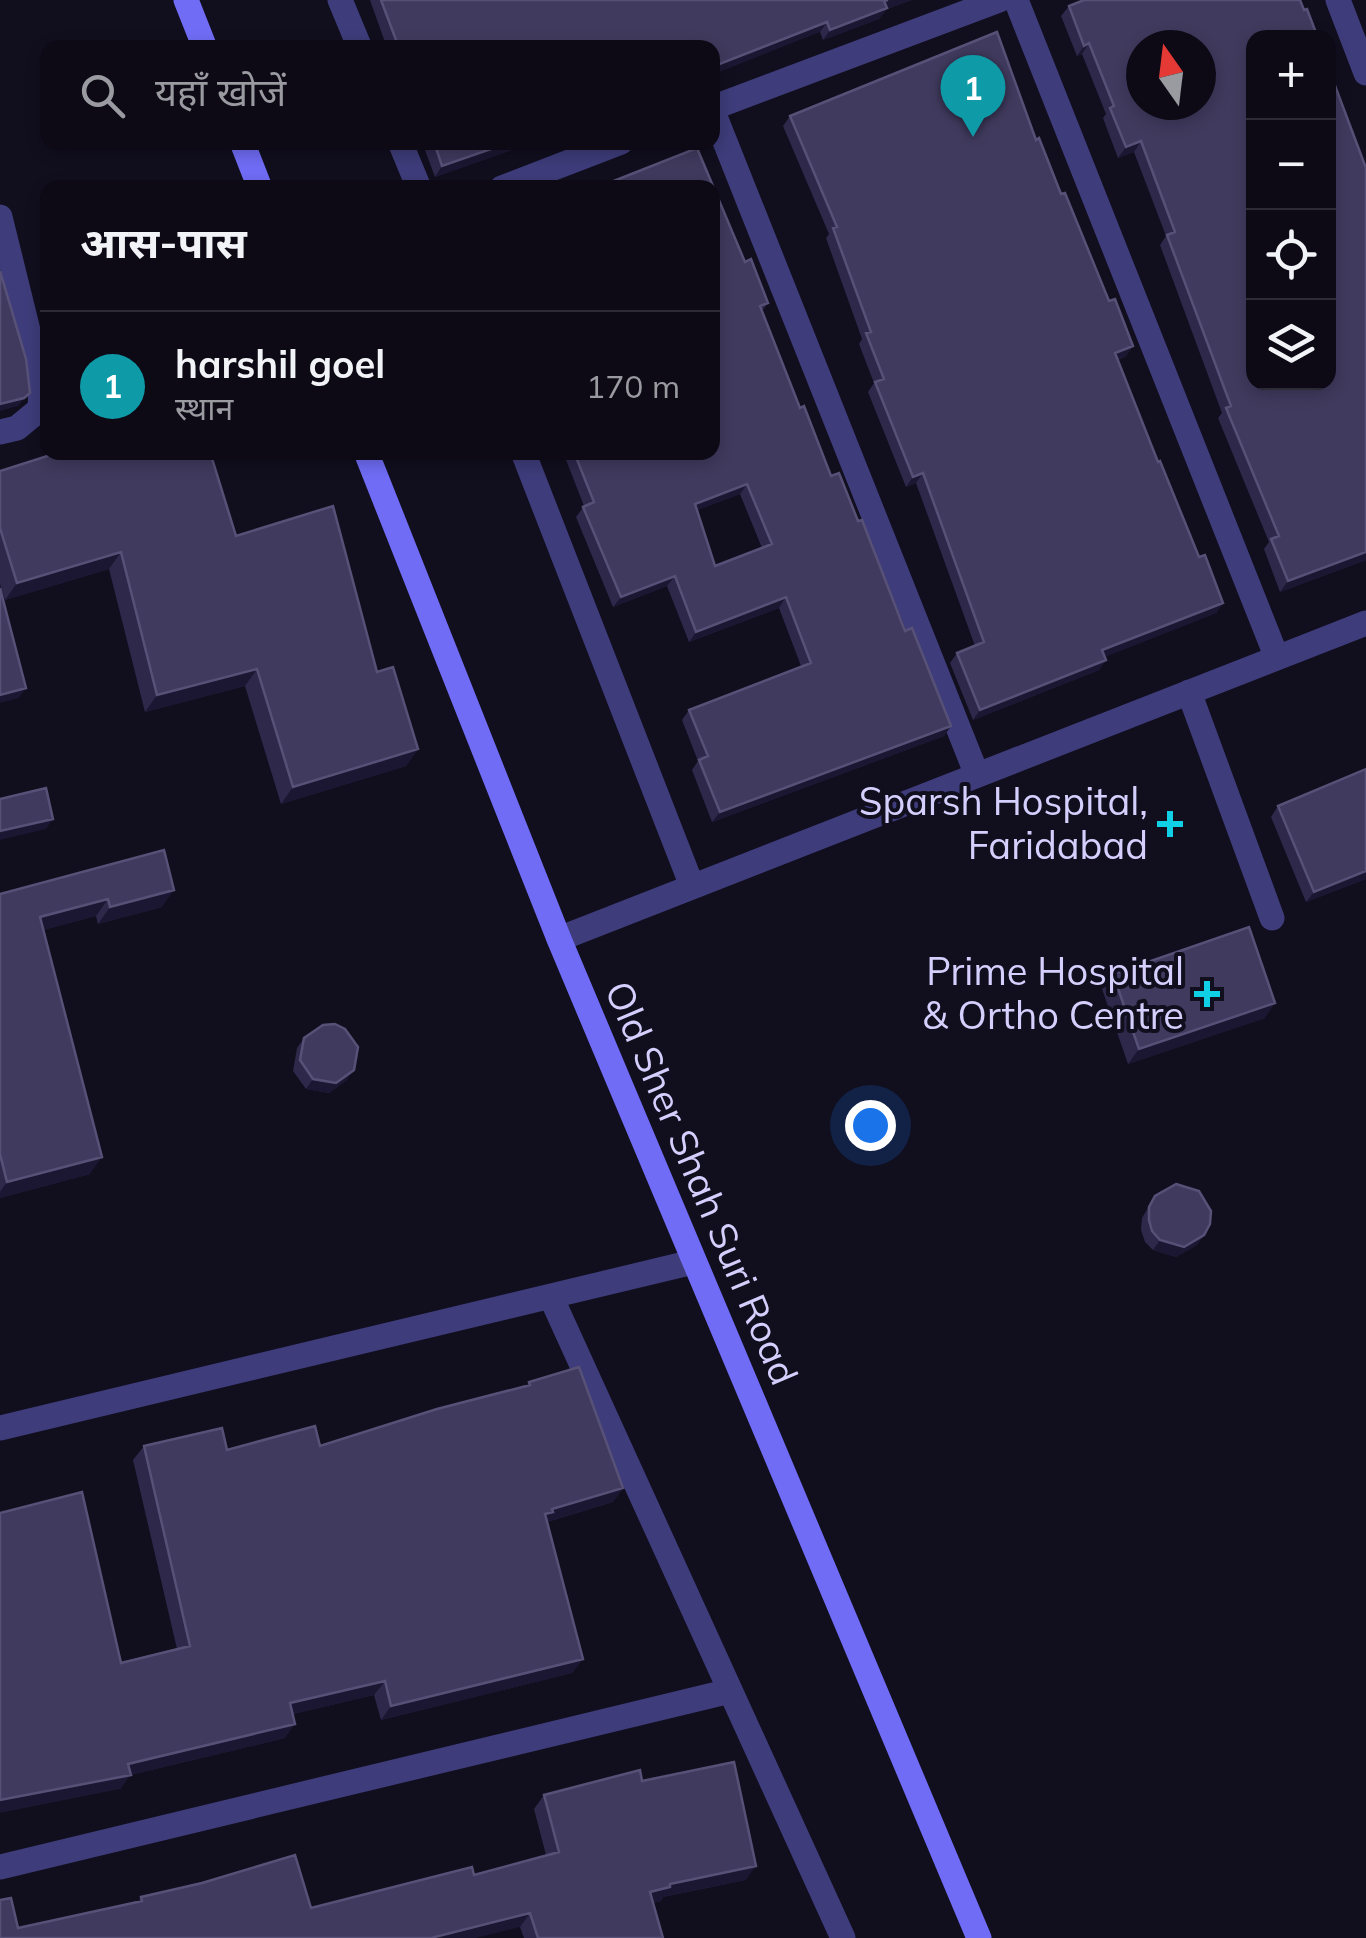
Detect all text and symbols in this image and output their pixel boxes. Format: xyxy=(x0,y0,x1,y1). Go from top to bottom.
north arrow xyxy=(1126,30,1216,120)
map controls xyxy=(1246,30,1336,390)
button: + xyxy=(1246,30,1336,120)
search box xyxy=(40,40,720,150)
pin: 1 xyxy=(940,54,1006,137)
icon: search xyxy=(75,68,130,123)
text: यहाँ खोजें xyxy=(155,68,286,116)
button: − xyxy=(1246,120,1336,210)
button: locate xyxy=(1246,210,1336,300)
text: आस-पास xyxy=(80,216,247,269)
button: layers xyxy=(1246,300,1336,390)
text: harshil goel xyxy=(175,340,385,388)
text: 1 xyxy=(103,366,122,406)
text: 170 m xyxy=(586,366,680,406)
text: स्थान xyxy=(175,388,233,428)
place label: Sparsh Hospital, Faridabad xyxy=(859,777,1148,869)
marker: Sparsh Hospital, Faridabad xyxy=(1157,811,1183,837)
place label: Prime Hospital & Ortho Centre xyxy=(922,947,1184,1039)
street label: Old Sher Shah Suri Road xyxy=(595,974,809,1392)
marker: Prime Hospital & Ortho Centre xyxy=(1194,981,1220,1007)
your location xyxy=(845,1100,896,1151)

